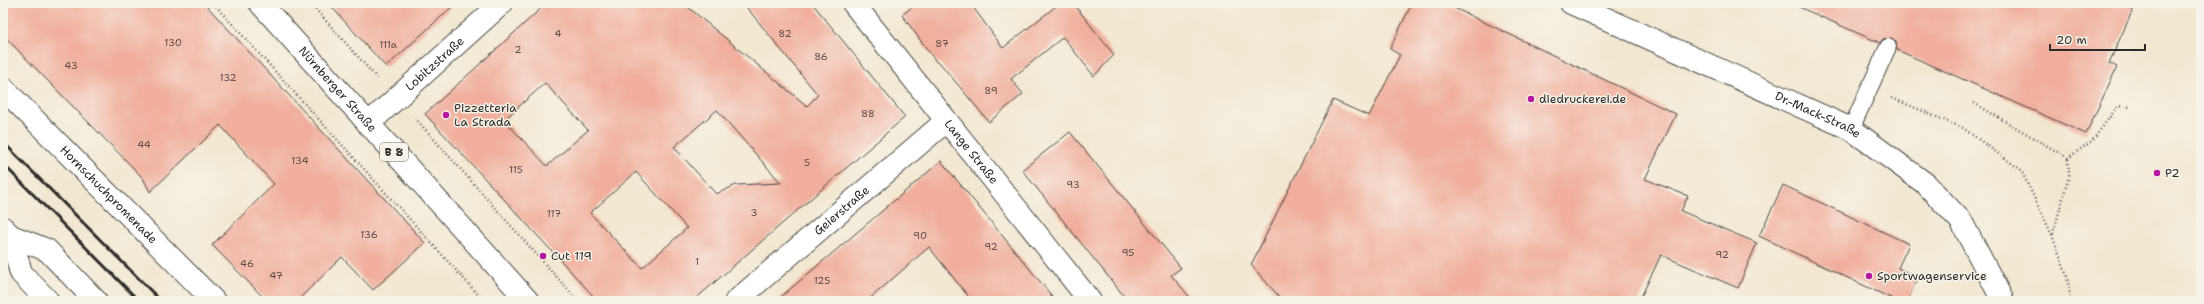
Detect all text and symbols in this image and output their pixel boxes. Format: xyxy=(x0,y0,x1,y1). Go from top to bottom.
scale bar xyxy=(2050,26,2145,52)
house number: 4 xyxy=(555,27,562,40)
house number: 82 xyxy=(778,27,792,40)
text: 20 m xyxy=(2056,32,2087,48)
street label: Lobitzstraße xyxy=(402,33,468,94)
house number: 130 xyxy=(164,36,182,49)
house number: 87 xyxy=(935,37,949,50)
house number: 111a xyxy=(379,38,398,51)
street label: Nürnberger Straße xyxy=(295,43,380,136)
house number: 2 xyxy=(515,43,522,56)
house number: 86 xyxy=(814,50,828,63)
house number: 43 xyxy=(64,59,78,72)
house number: 132 xyxy=(219,71,237,84)
house number: 89 xyxy=(984,84,998,97)
street label: Dr.-Mack-Straße xyxy=(1772,88,1864,142)
place label: diedruckerei.de xyxy=(1539,91,1626,107)
marker: diedruckerei.de xyxy=(1526,94,1536,104)
place label: Pizzetteria La Strada xyxy=(454,100,517,130)
house number: 88 xyxy=(861,107,875,120)
marker: Pizzetteria La Strada xyxy=(441,110,451,120)
street label: Lange Straße xyxy=(941,116,1002,187)
house number: 44 xyxy=(137,138,151,151)
street label: Hornschuchpromenade xyxy=(56,142,161,247)
road number: B 8 xyxy=(380,143,408,161)
house number: 134 xyxy=(291,154,309,167)
house number: 5 xyxy=(804,156,810,169)
house number: 115 xyxy=(509,163,523,176)
place label: P2 xyxy=(2165,165,2180,181)
marker: P2 xyxy=(2152,168,2162,178)
house number: 93 xyxy=(1066,178,1080,191)
street label: Geierstraße xyxy=(810,182,873,239)
house number: 3 xyxy=(751,206,758,219)
house number: 117 xyxy=(547,207,561,220)
house number: 136 xyxy=(360,228,378,241)
house number: 90 xyxy=(913,229,927,242)
house number: 92 xyxy=(984,240,998,253)
house number: 95 xyxy=(1122,246,1134,259)
place label: Cut 119 xyxy=(551,248,592,264)
house number: 92 xyxy=(1715,248,1729,261)
marker: Cut 119 xyxy=(538,251,548,261)
house number: 1 xyxy=(695,255,699,268)
house number: 46 xyxy=(240,257,254,270)
place label: Sportwagenservice xyxy=(1877,268,1987,284)
house number: 47 xyxy=(269,269,283,282)
marker: Sportwagenservice xyxy=(1864,271,1874,281)
house number: 125 xyxy=(814,274,830,287)

